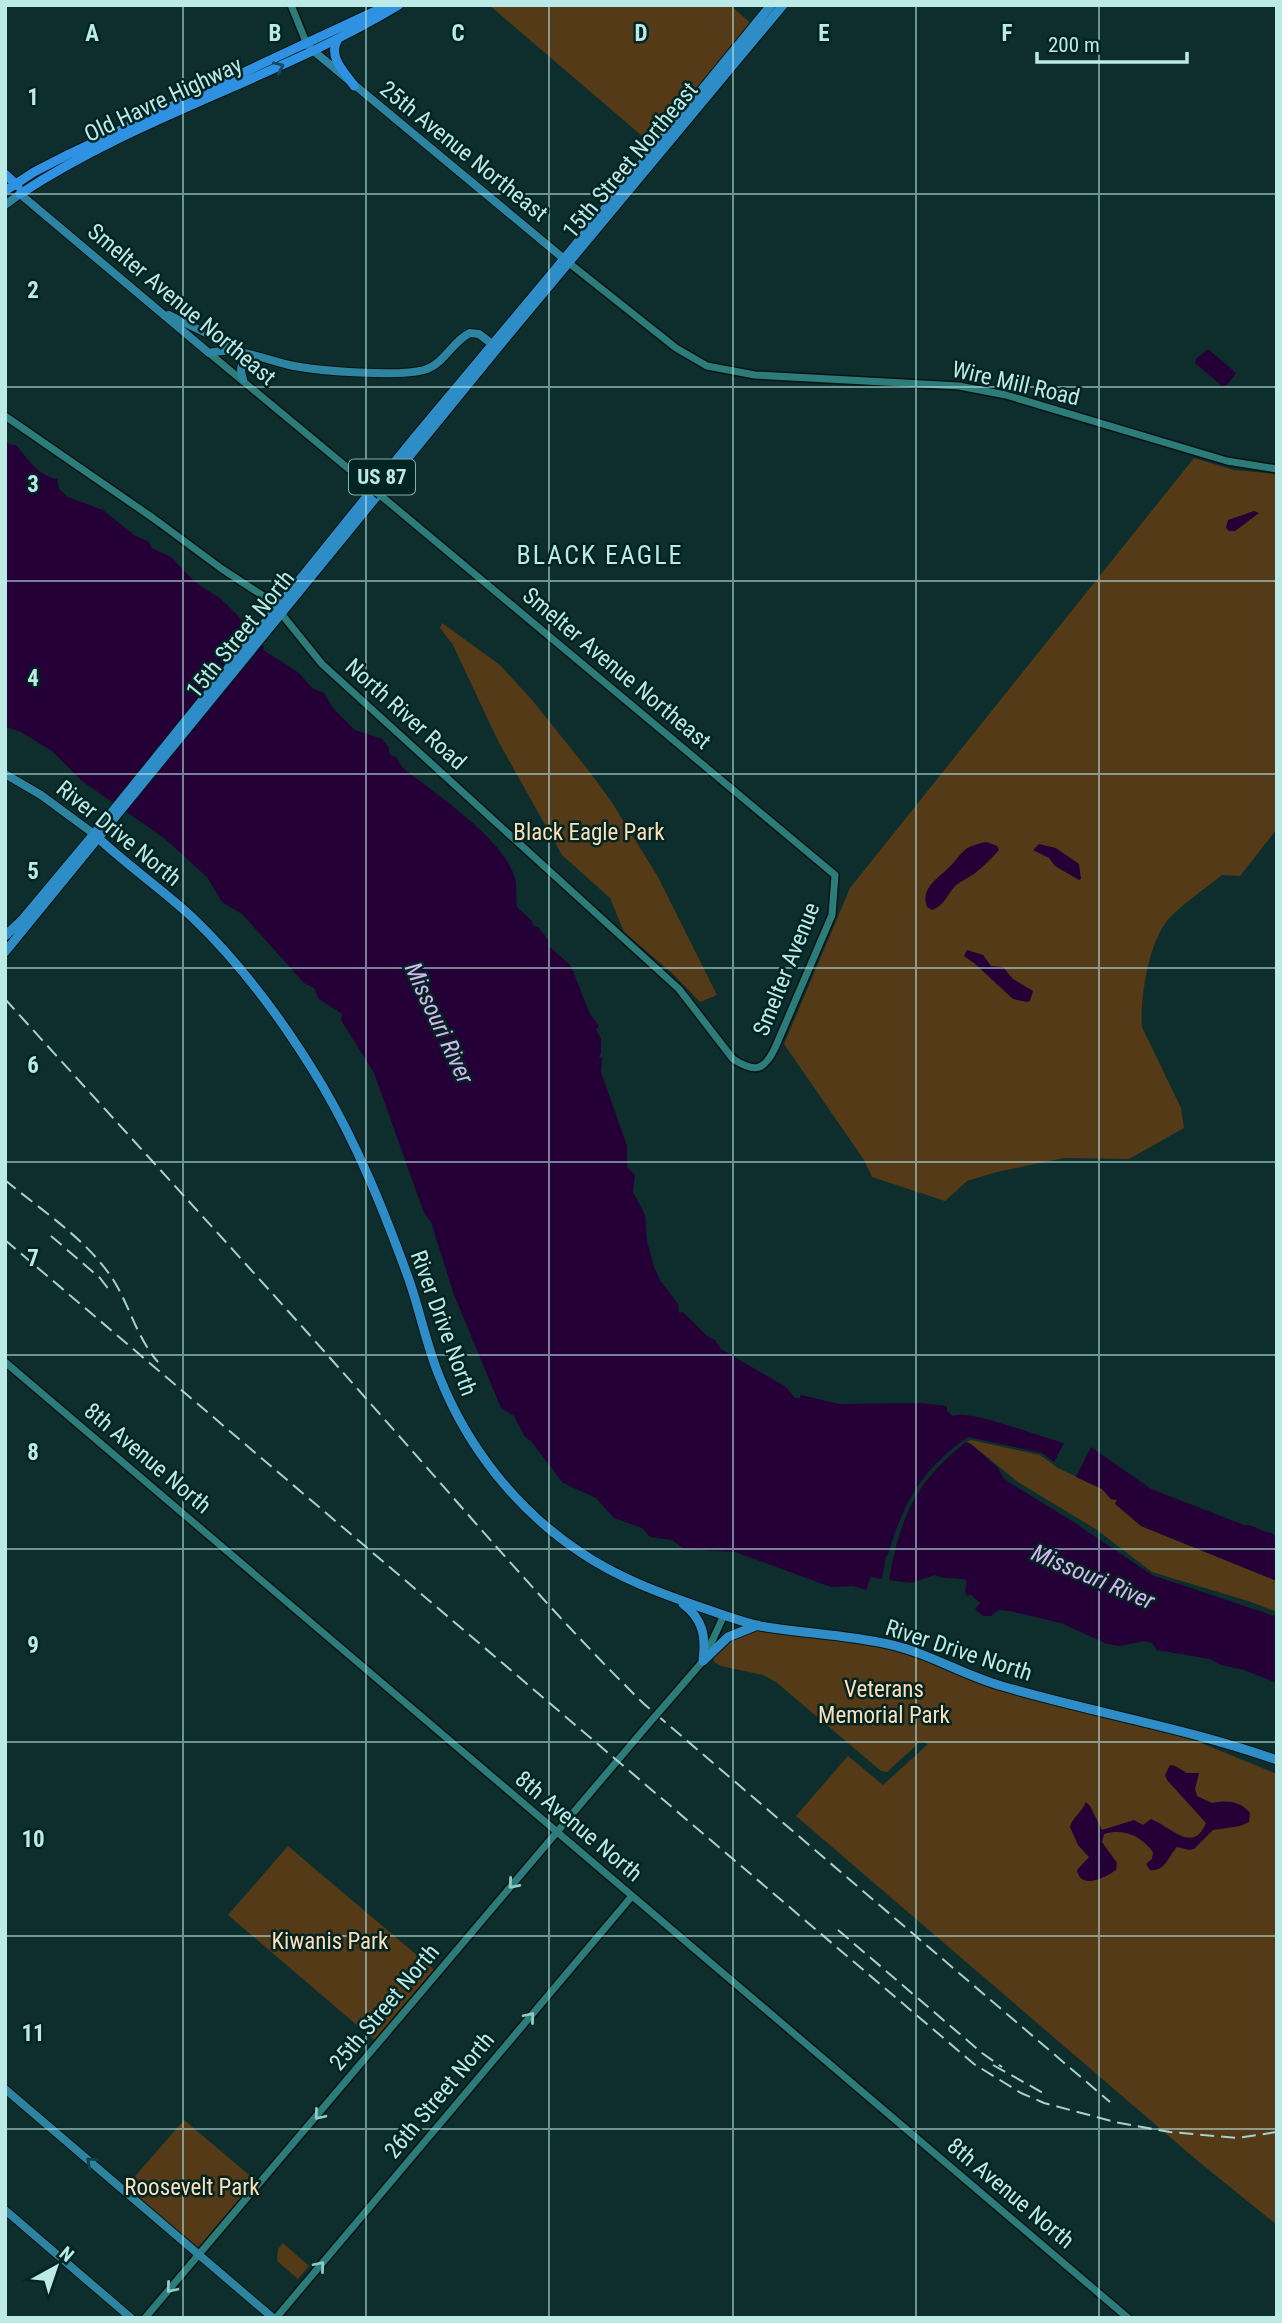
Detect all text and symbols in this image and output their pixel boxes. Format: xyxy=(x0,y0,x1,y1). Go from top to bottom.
text: A xyxy=(85,20,99,47)
text: B xyxy=(269,20,281,47)
text: C xyxy=(451,20,465,47)
text: D xyxy=(635,20,648,47)
text: E xyxy=(818,20,830,47)
text: F xyxy=(1002,20,1013,47)
scale bar xyxy=(1037,21,1188,65)
text: 200 m xyxy=(1048,33,1100,57)
street label: Old Havre Highway xyxy=(80,51,247,148)
one-way arrow xyxy=(272,61,284,75)
street label: 25th Avenue Northeast xyxy=(374,76,553,227)
street label: 15th Street Northeast xyxy=(557,77,704,244)
text: 1 xyxy=(27,84,39,111)
street label: Smelter Avenue Northeast xyxy=(82,218,281,391)
text: 2 xyxy=(27,277,39,304)
street label: Wire Mill Road xyxy=(949,356,1082,411)
road number: US 87 xyxy=(349,460,415,494)
text: 3 xyxy=(27,471,39,498)
district label: BLACK EAGLE xyxy=(517,540,683,570)
street label: 15th Street North xyxy=(181,565,300,704)
street label: Smelter Avenue Northeast xyxy=(517,582,716,755)
street label: North River Road xyxy=(340,653,472,776)
text: 4 xyxy=(27,665,39,692)
street label: River Drive North xyxy=(51,775,187,892)
park label: Black Eagle Park xyxy=(513,819,665,846)
text: 5 xyxy=(27,858,39,885)
street label: Smelter Avenue xyxy=(747,899,825,1040)
water label: Missouri River xyxy=(399,958,480,1089)
text: 6 xyxy=(27,1052,39,1079)
text: 7 xyxy=(27,1245,39,1272)
street label: River Drive North xyxy=(405,1247,482,1400)
street label: 8th Avenue North xyxy=(79,1397,217,1519)
text: 8 xyxy=(27,1439,39,1466)
water label: Missouri River xyxy=(1027,1539,1159,1616)
street label: River Drive North xyxy=(882,1614,1036,1687)
text: 9 xyxy=(27,1632,39,1659)
park label: Veterans Memorial Park xyxy=(818,1676,951,1729)
street label: 8th Avenue North xyxy=(510,1765,648,1887)
text: 10 xyxy=(21,1826,45,1853)
one-way arrow xyxy=(509,1876,521,1889)
park label: Kiwanis Park xyxy=(272,1928,389,1955)
street label: 25th Street North xyxy=(324,1939,445,2076)
one-way arrow xyxy=(522,2012,534,2025)
text: 11 xyxy=(21,2020,45,2047)
street label: 26th Street North xyxy=(379,2027,500,2164)
one-way arrow xyxy=(315,2106,327,2119)
street label: 8th Avenue North xyxy=(942,2132,1080,2254)
one-way arrow xyxy=(86,2158,99,2170)
park label: Roosevelt Park xyxy=(124,2174,260,2201)
north arrow xyxy=(21,2232,91,2302)
text: N xyxy=(55,2242,78,2267)
one-way arrow xyxy=(312,2261,324,2274)
one-way arrow xyxy=(167,2279,179,2292)

